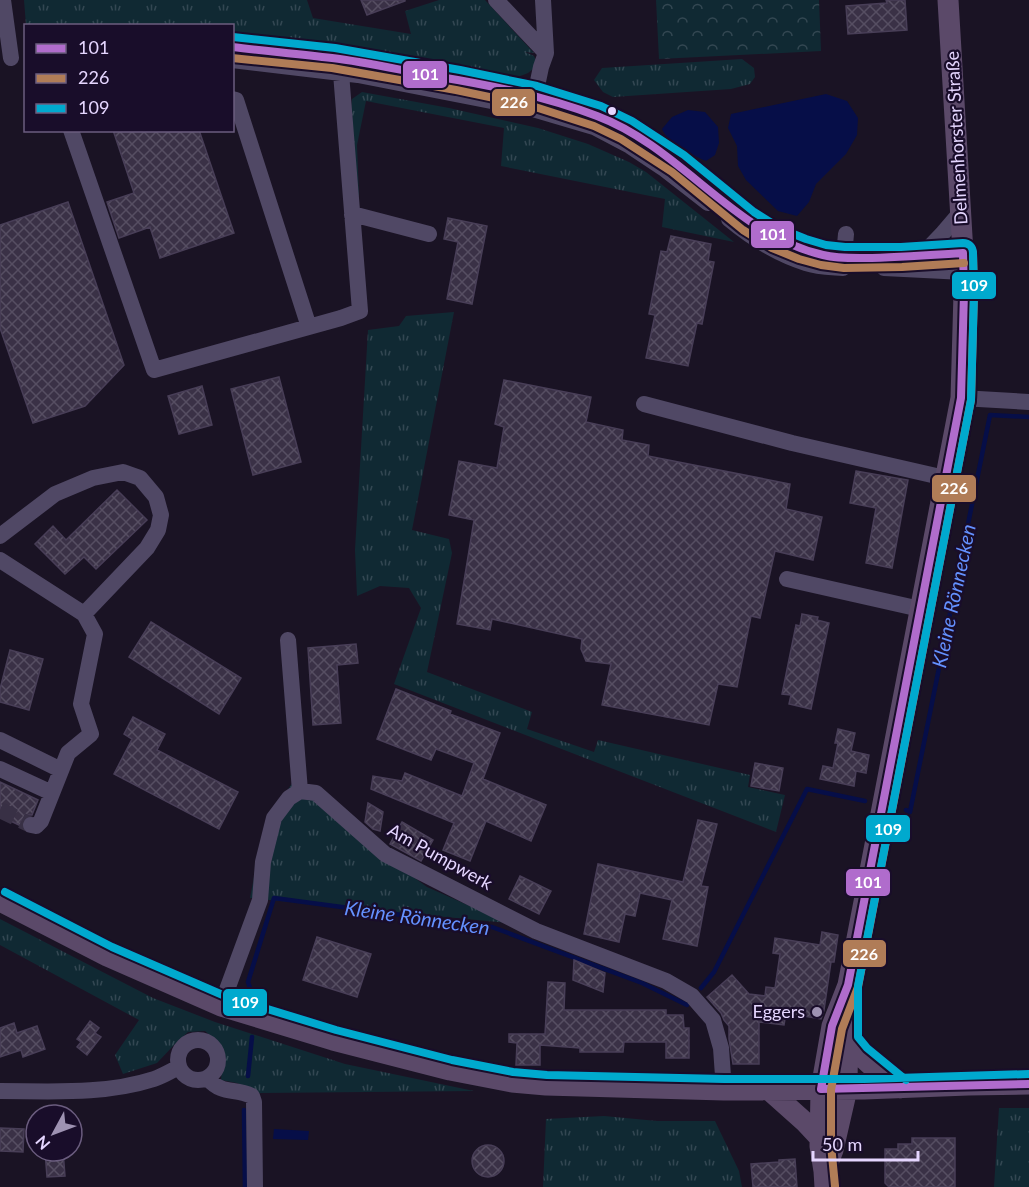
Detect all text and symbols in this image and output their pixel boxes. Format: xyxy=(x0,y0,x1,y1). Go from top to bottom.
legend xyxy=(24,24,234,132)
text: 101 xyxy=(78,36,109,58)
street label: Delmenhorster Straße xyxy=(940,51,972,226)
line badge: 101 xyxy=(402,60,448,89)
text: 101 xyxy=(411,64,439,83)
text: 226 xyxy=(78,66,109,88)
line badge: 226 xyxy=(491,88,536,117)
text: 226 xyxy=(500,92,528,111)
text: 109 xyxy=(78,96,109,118)
unlabelled marker xyxy=(606,105,618,117)
line badge: 101 xyxy=(750,220,795,249)
text: 101 xyxy=(759,224,787,243)
line badge: 109 xyxy=(951,271,997,300)
text: 109 xyxy=(960,275,988,294)
line badge: 226 xyxy=(931,474,977,503)
text: 226 xyxy=(940,478,968,497)
water label: Kleine Rönnecken xyxy=(926,522,980,670)
line badge: 109 xyxy=(865,814,911,843)
street label: Am Pumpwerk xyxy=(384,818,497,894)
text: 109 xyxy=(874,819,902,838)
line badge: 101 xyxy=(845,868,891,897)
text: 101 xyxy=(854,872,882,891)
water label: Kleine Rönnecken xyxy=(343,895,491,939)
line badge: 226 xyxy=(842,939,887,968)
text: 226 xyxy=(850,944,878,963)
line badge: 109 xyxy=(222,988,268,1017)
text: 109 xyxy=(231,992,259,1011)
place label: Eggers xyxy=(753,1000,805,1022)
marker: Eggers xyxy=(810,1005,824,1019)
north arrow xyxy=(24,1103,84,1163)
scale bar xyxy=(813,1124,918,1162)
text: N xyxy=(31,1132,54,1154)
text: 50 m xyxy=(822,1133,862,1155)

